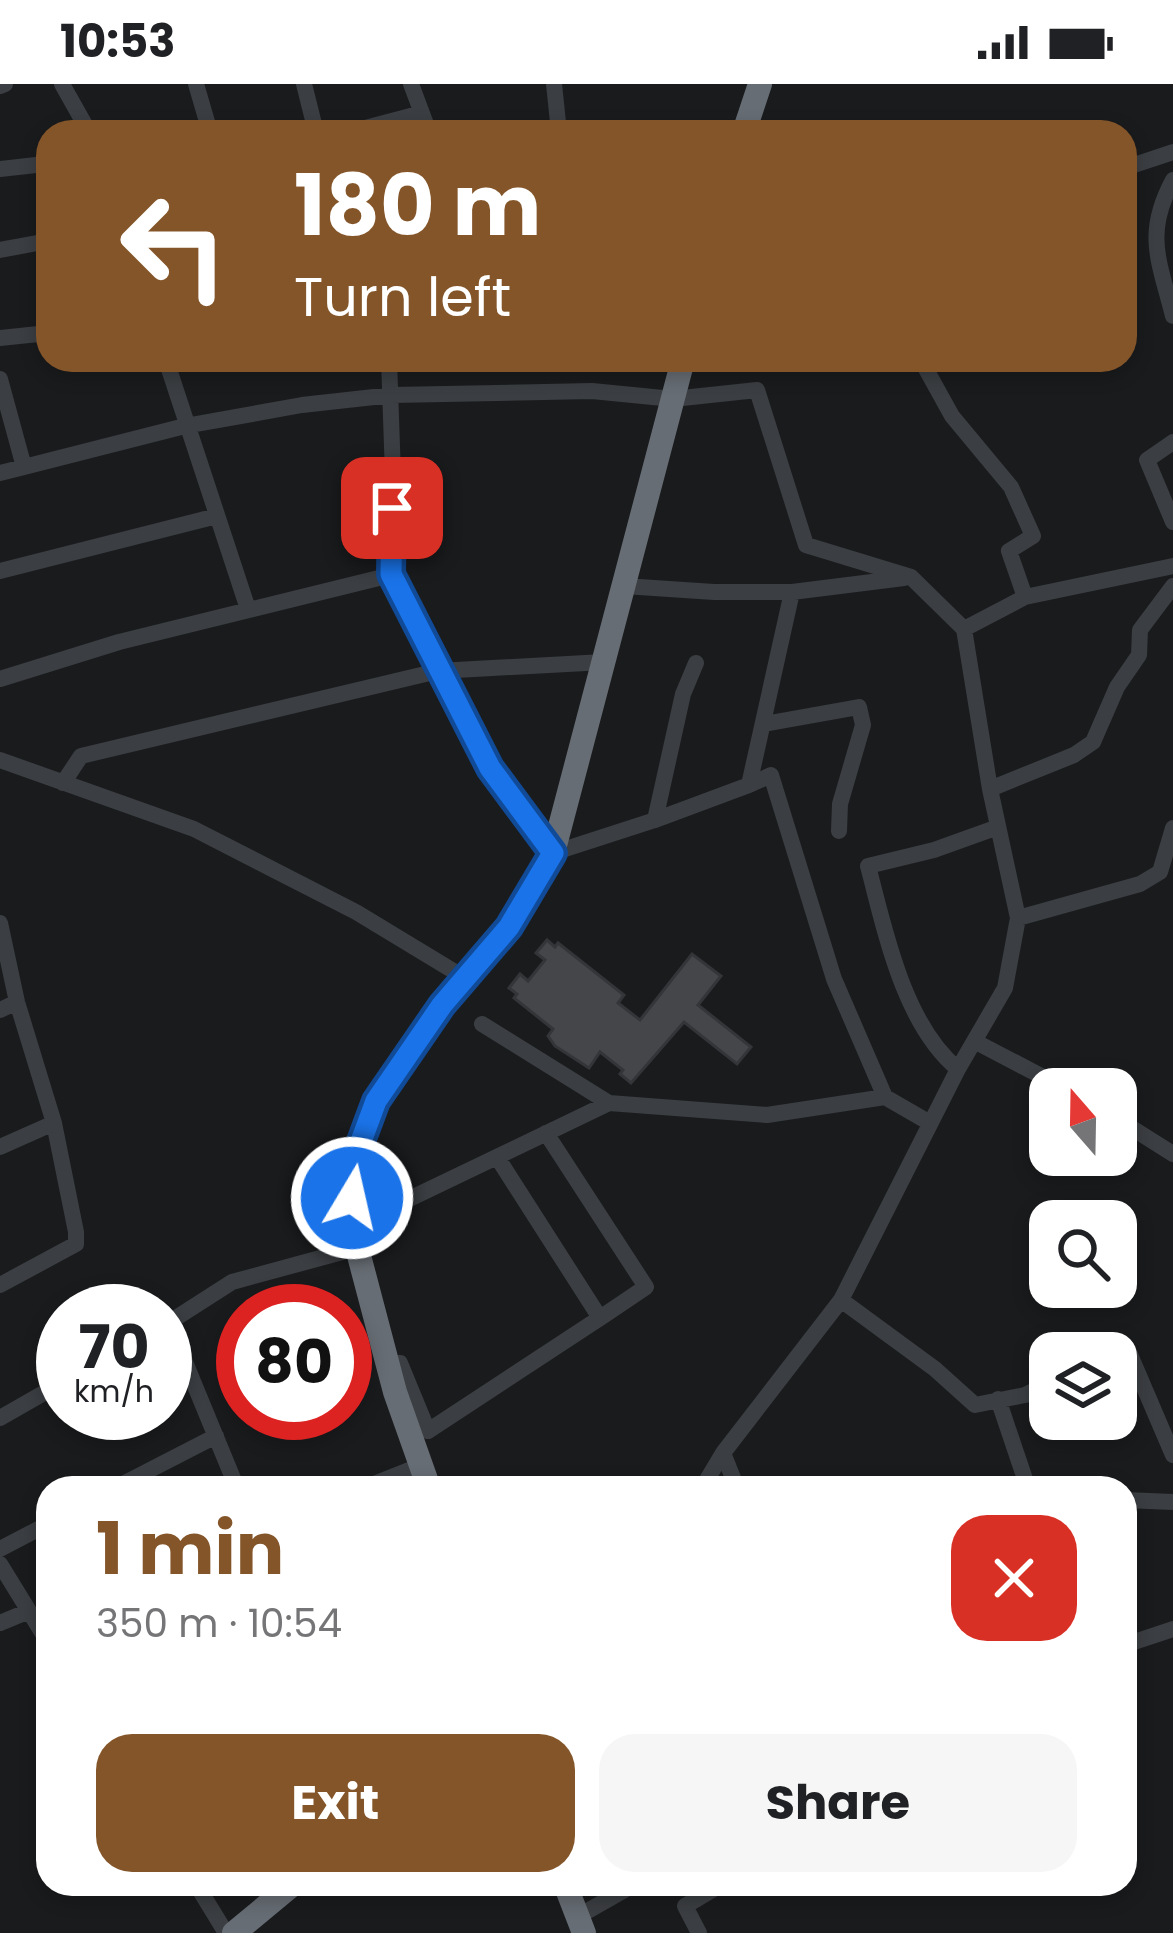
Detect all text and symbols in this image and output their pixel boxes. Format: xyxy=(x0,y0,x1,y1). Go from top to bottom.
text: 10:53 xyxy=(60,10,176,73)
text: 180 m xyxy=(294,147,542,264)
icon: left xyxy=(96,168,252,324)
text: Turn left xyxy=(294,259,511,335)
pin xyxy=(341,457,443,559)
icon: arrive xyxy=(359,475,425,541)
north arrow xyxy=(1029,1068,1137,1176)
map controls xyxy=(1029,1068,1137,1440)
position arrow xyxy=(289,1135,415,1261)
button: search xyxy=(1029,1200,1137,1308)
speed limit sign: 80 xyxy=(216,1284,372,1440)
text: 70 xyxy=(78,1305,150,1389)
button: layers xyxy=(1029,1332,1137,1440)
text: km/h xyxy=(74,1370,154,1413)
text: 1 min xyxy=(96,1498,284,1599)
button: close xyxy=(951,1515,1077,1641)
text: 350 m · 10:54 xyxy=(96,1596,342,1651)
button: Exit xyxy=(96,1734,575,1872)
button: Share xyxy=(599,1734,1077,1872)

